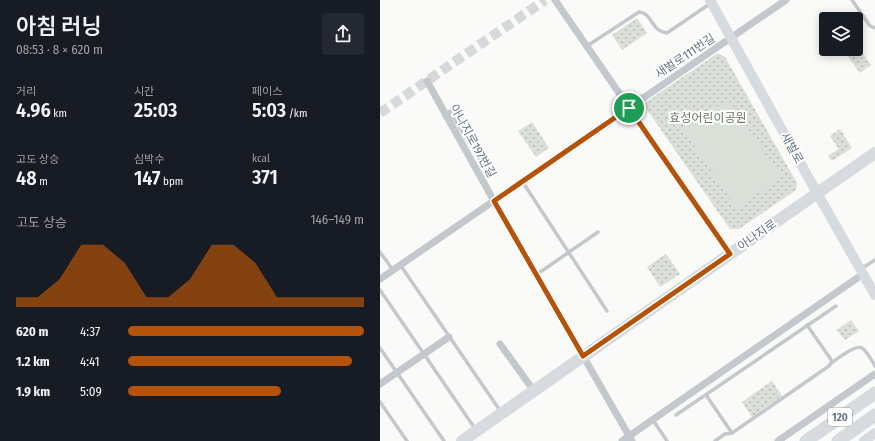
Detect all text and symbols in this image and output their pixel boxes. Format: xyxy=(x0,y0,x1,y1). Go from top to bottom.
map controls xyxy=(819,12,863,56)
button: layers xyxy=(819,12,863,56)
text: 아침 러닝 xyxy=(16,13,102,40)
button: share xyxy=(322,13,364,55)
street label: 새벌로111번길 xyxy=(653,31,717,81)
text: 08:53 · 8 × 620 m xyxy=(16,42,103,57)
text: 거리 xyxy=(16,85,36,98)
text: 시간 xyxy=(134,85,154,98)
text: 페이스 xyxy=(252,85,282,98)
pin xyxy=(612,91,646,125)
icon: arrive xyxy=(618,97,640,119)
text: 4.96 xyxy=(16,98,51,122)
text: 25:03 xyxy=(134,98,177,122)
text: 5:03 xyxy=(252,98,286,122)
street label: 아나지로197번길 xyxy=(447,102,499,180)
text: km xyxy=(51,107,67,120)
text: /km xyxy=(286,107,307,120)
park label: 효성어린이공원 xyxy=(669,111,747,125)
street label: 새벌로 xyxy=(778,130,806,166)
text: kcal xyxy=(252,152,270,165)
text: 고도 상승 xyxy=(16,153,59,166)
text: 심박수 xyxy=(134,153,164,166)
text: 371 xyxy=(252,165,278,189)
text: 48 xyxy=(16,166,37,190)
text: 147 xyxy=(134,166,160,190)
text: m xyxy=(37,175,48,188)
text: bpm xyxy=(160,175,183,188)
text: 146–149 m xyxy=(310,212,364,227)
text: 고도 상승 xyxy=(16,215,67,230)
street label: 아나지로 xyxy=(735,217,779,253)
text: 620 m xyxy=(16,324,48,339)
text: 4:37 xyxy=(80,324,100,339)
text: 1.2 km xyxy=(16,354,50,369)
text: 4:41 xyxy=(80,354,100,369)
text: 1.9 km xyxy=(16,384,50,399)
text: 5:09 xyxy=(80,384,102,399)
road number: 120 xyxy=(828,408,852,426)

